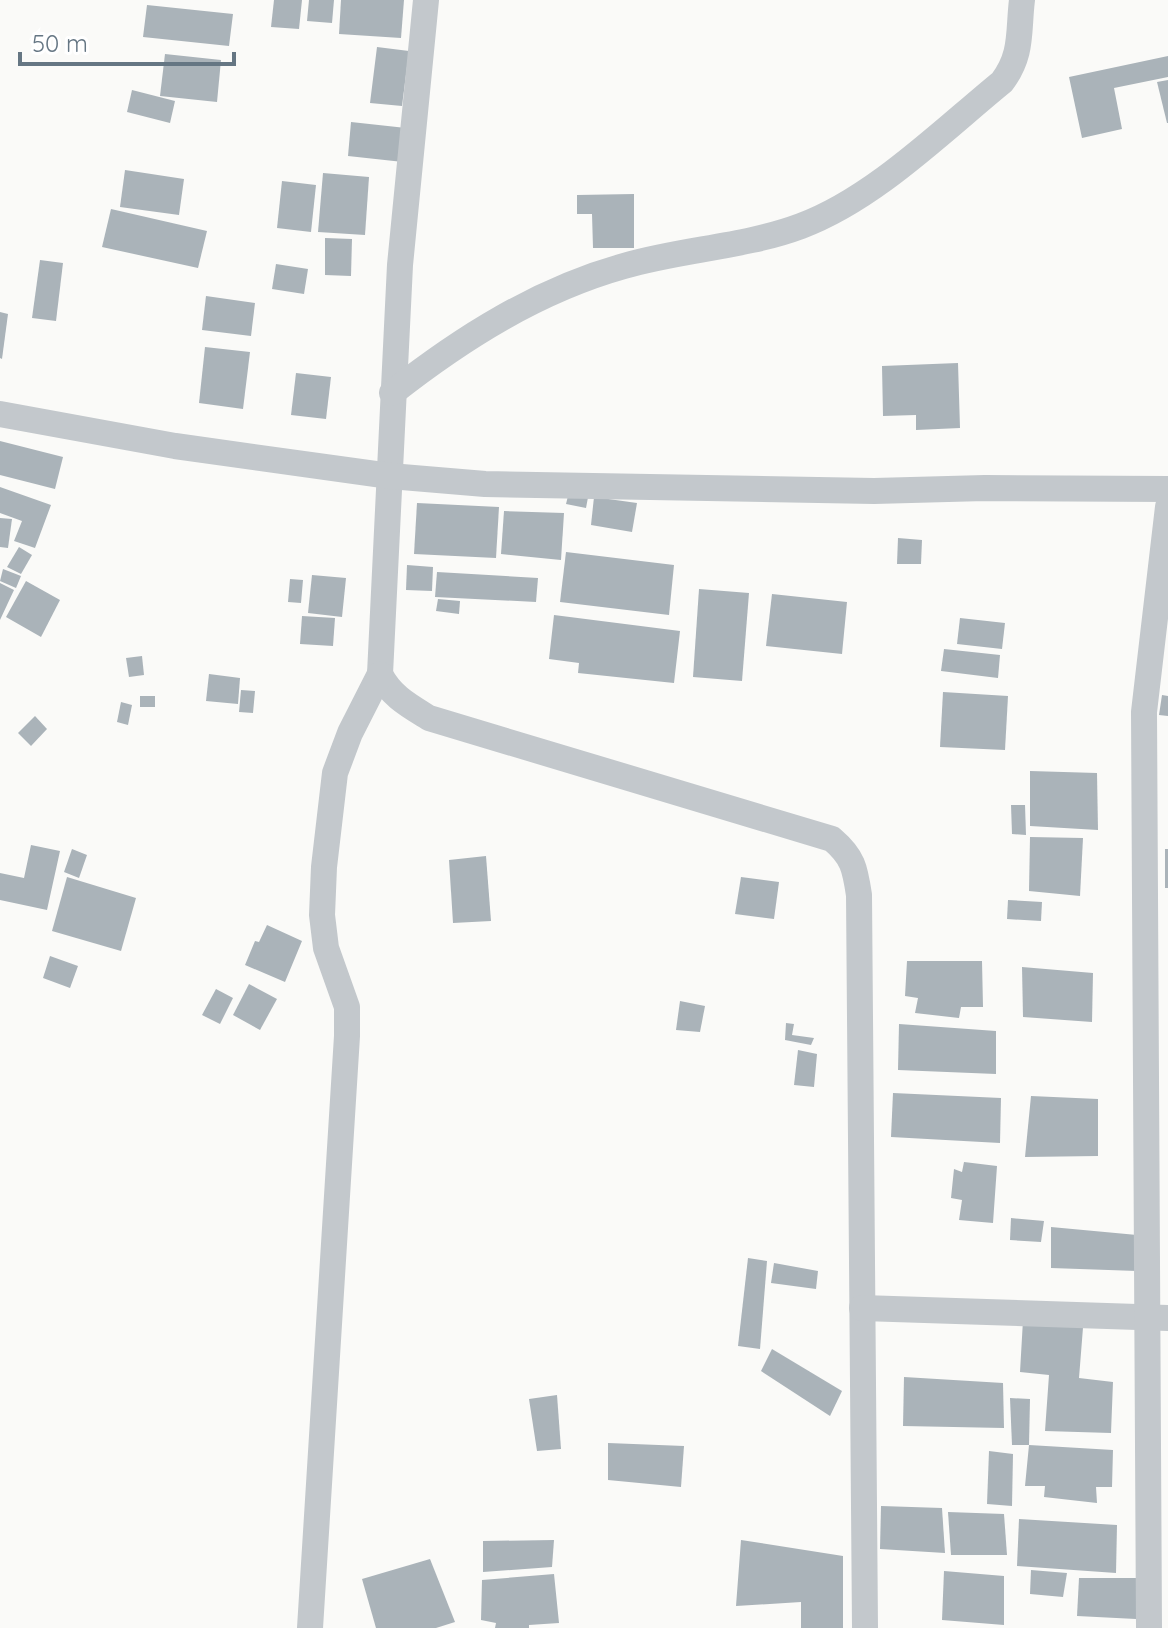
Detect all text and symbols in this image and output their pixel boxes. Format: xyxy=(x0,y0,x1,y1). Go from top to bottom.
scale bar xyxy=(20,16,234,66)
text: 50 m xyxy=(32,28,88,58)

